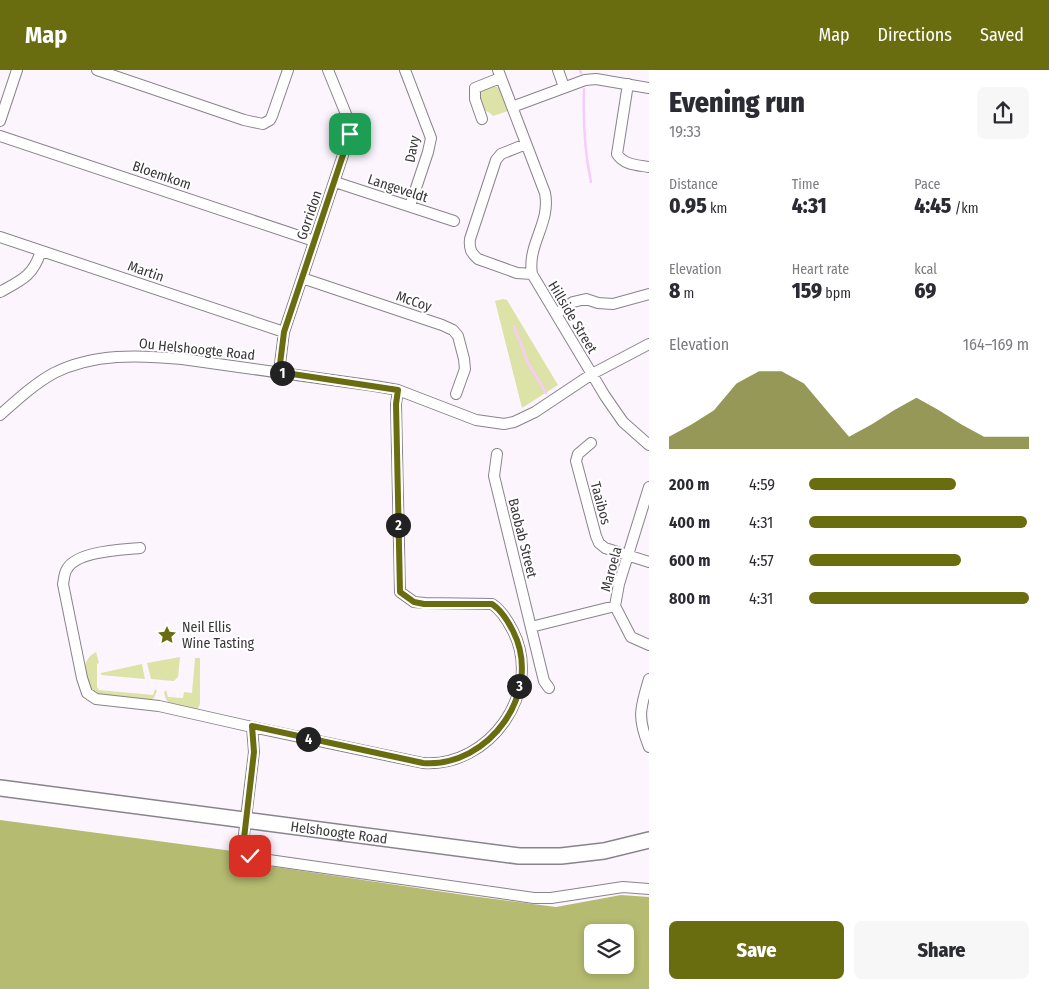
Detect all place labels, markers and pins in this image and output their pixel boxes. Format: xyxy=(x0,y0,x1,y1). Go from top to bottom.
pin xyxy=(329,113,371,155)
pin: 1 xyxy=(270,360,294,386)
pin: 2 xyxy=(386,512,410,538)
place label: Neil Ellis Wine Tasting xyxy=(182,619,255,652)
place icon: Neil Ellis Wine Tasting xyxy=(156,624,178,646)
pin: 3 xyxy=(506,674,532,698)
pin: 4 xyxy=(296,726,320,752)
pin xyxy=(229,835,271,877)

